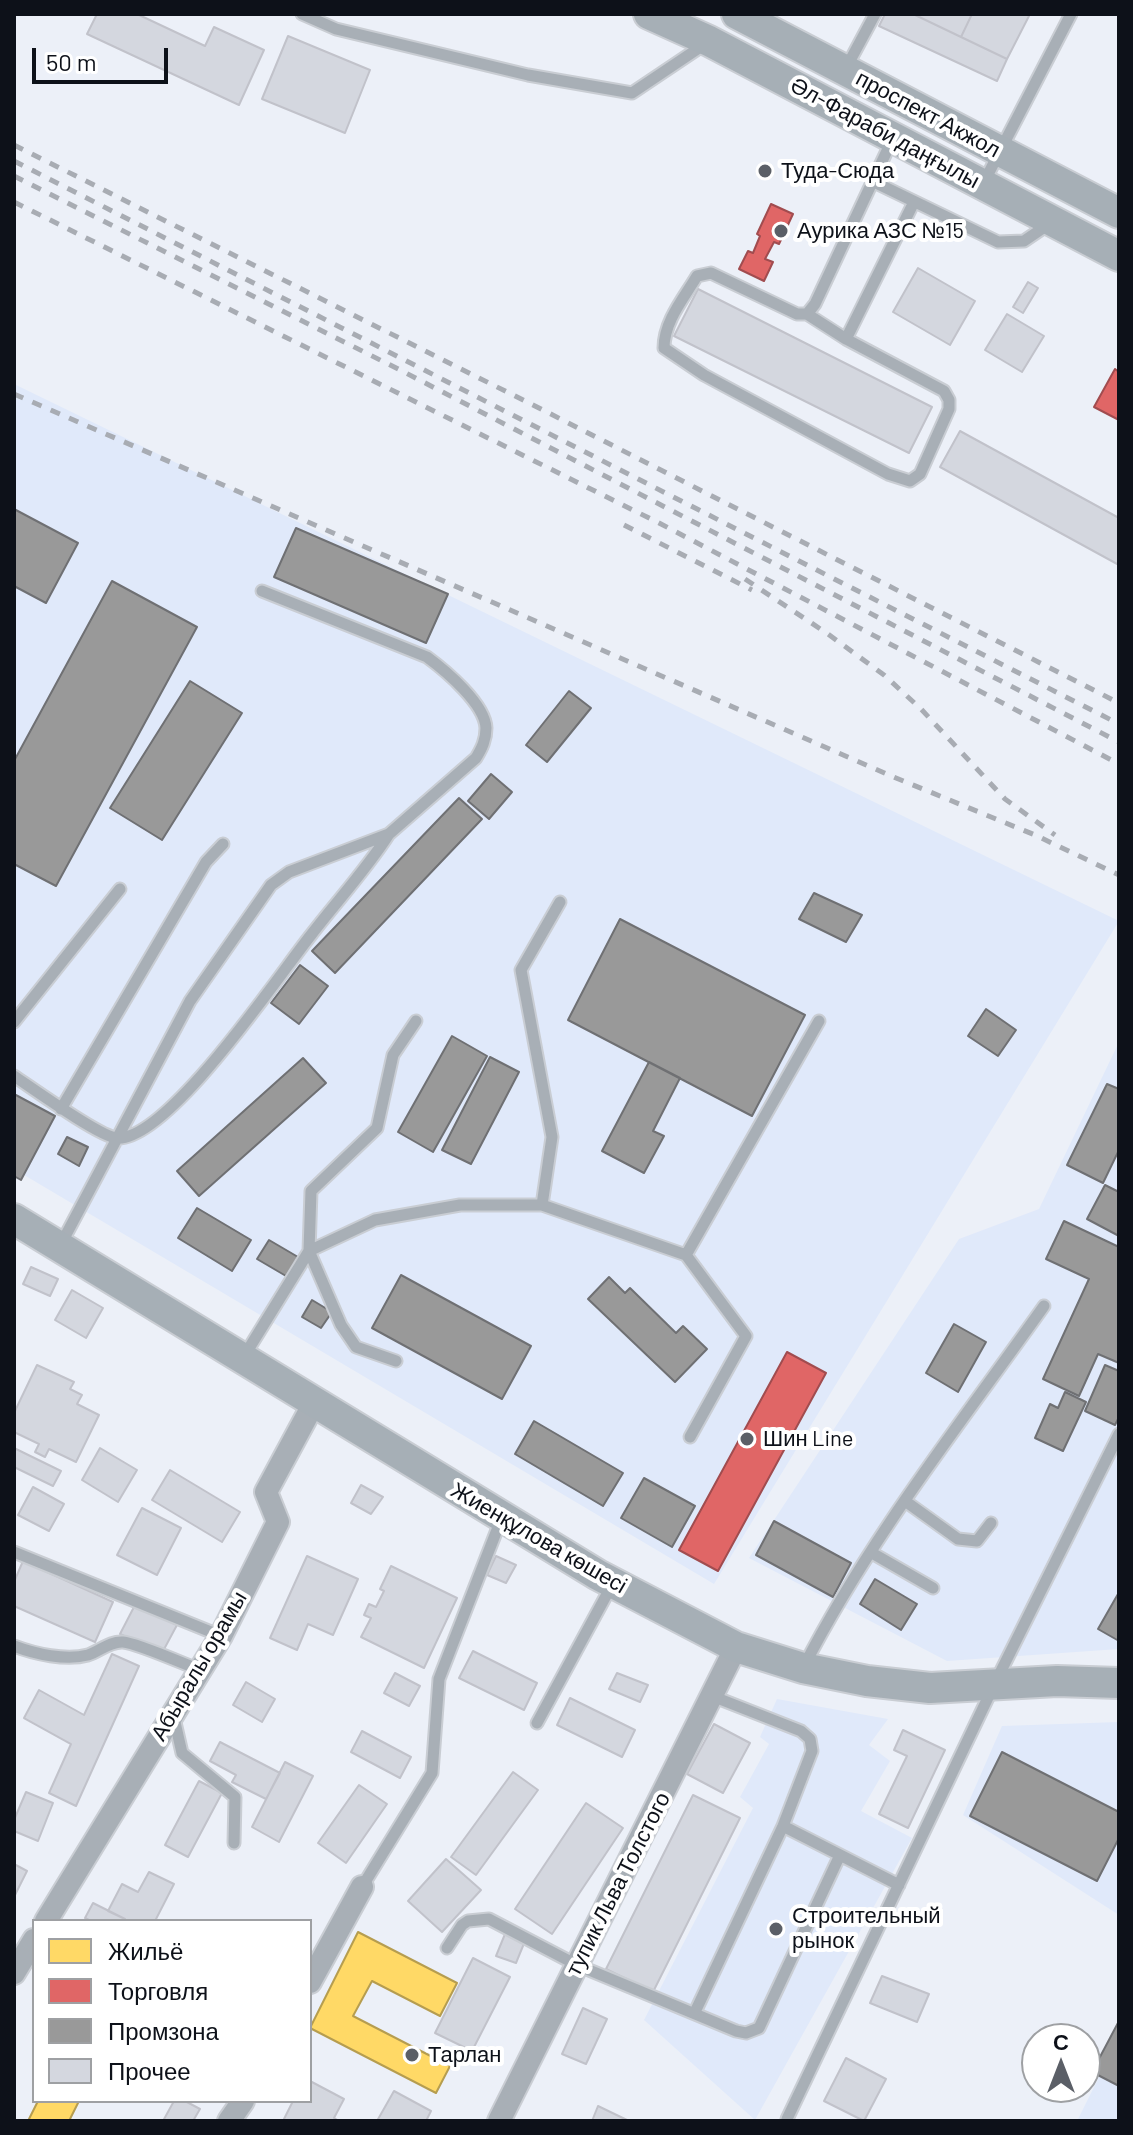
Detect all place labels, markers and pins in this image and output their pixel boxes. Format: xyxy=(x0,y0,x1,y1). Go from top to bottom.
place label: Туда-Сюда xyxy=(781,158,894,184)
marker: Туда-Сюда xyxy=(756,162,774,180)
place label: Аурика АЗС №15 xyxy=(797,218,964,244)
marker: Аурика АЗС №15 xyxy=(772,222,790,240)
place label: Шин Line xyxy=(763,1426,854,1452)
marker: Шин Line xyxy=(738,1430,756,1448)
place label: Строительный рынок xyxy=(792,1903,941,1954)
marker: Строительный рынок xyxy=(767,1920,785,1938)
place label: Тарлан xyxy=(428,2042,501,2068)
marker: Тарлан xyxy=(403,2046,421,2064)

